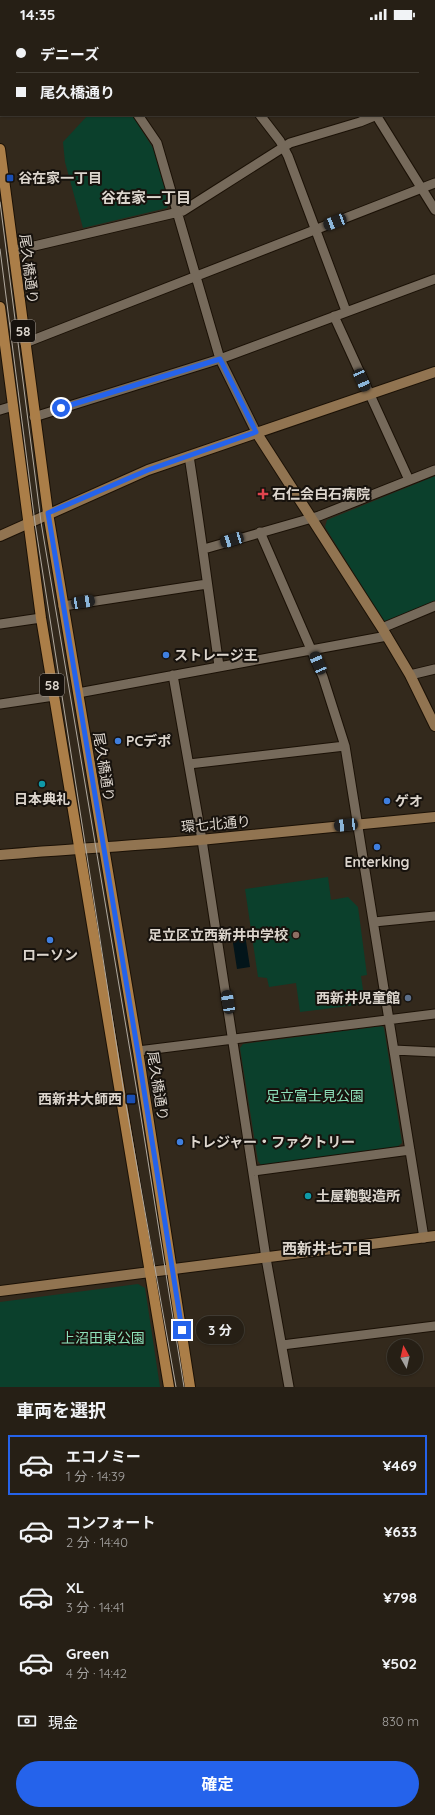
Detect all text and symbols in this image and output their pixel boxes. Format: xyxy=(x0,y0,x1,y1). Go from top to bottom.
text: 14:35 xyxy=(20,5,55,24)
text: デニーズ xyxy=(40,45,99,64)
text: 尾久橋通り xyxy=(40,83,115,102)
place label: 谷在家一丁目 xyxy=(18,169,102,187)
marker: 谷在家一丁目 xyxy=(5,173,15,183)
district label: 谷在家一丁目 xyxy=(101,188,191,207)
car xyxy=(322,212,348,232)
street label: 尾久橋通り xyxy=(16,233,42,305)
road number: 58 xyxy=(11,320,35,342)
car xyxy=(352,367,372,393)
route start xyxy=(52,399,70,417)
place label: 石仁会白石病院 xyxy=(272,485,370,503)
marker: 石仁会白石病院 xyxy=(257,488,269,500)
car xyxy=(219,531,245,549)
car xyxy=(70,594,96,610)
place label: ストレージ王 xyxy=(174,646,258,664)
marker: ストレージ王 xyxy=(161,650,171,660)
car xyxy=(308,650,328,676)
road number: 58 xyxy=(40,674,64,696)
street label: 尾久橋通り xyxy=(90,731,118,803)
place label: PCデポ xyxy=(126,732,171,750)
marker: PCデポ xyxy=(113,736,123,746)
marker: 日本典礼 xyxy=(37,779,47,789)
place label: 日本典礼 xyxy=(14,790,70,808)
place label: ゲオ xyxy=(395,792,423,810)
marker: ゲオ xyxy=(382,796,392,806)
street label: 環七北通り xyxy=(180,812,252,836)
car xyxy=(333,818,359,832)
marker: Enterking xyxy=(372,842,382,852)
place label: Enterking xyxy=(345,853,410,871)
place label: 足立区立西新井中学校 xyxy=(148,926,288,944)
marker: 足立区立西新井中学校 xyxy=(291,930,301,940)
marker: ローソン xyxy=(45,935,55,945)
place label: ローソン xyxy=(22,946,78,964)
car xyxy=(220,989,236,1015)
place label: 西新井児童館 xyxy=(316,989,400,1007)
marker: 西新井児童館 xyxy=(403,993,413,1003)
street label: 尾久橋通り xyxy=(144,1050,172,1122)
park label: 足立富士見公園 xyxy=(266,1087,364,1105)
place label: 西新井大師西 xyxy=(38,1090,122,1108)
marker: 西新井大師西 xyxy=(125,1093,137,1105)
place label: トレジャー・ファクトリー xyxy=(188,1133,355,1151)
marker: トレジャー・ファクトリー xyxy=(175,1137,185,1147)
place label: 土屋鞄製造所 xyxy=(316,1187,400,1205)
marker: 土屋鞄製造所 xyxy=(303,1191,313,1201)
district label: 西新井七丁目 xyxy=(282,1239,372,1258)
callout: 3 分 xyxy=(196,1316,244,1344)
route end xyxy=(173,1321,191,1339)
text: 3 分 xyxy=(208,1322,232,1338)
park label: 上沼田東公園 xyxy=(61,1329,145,1347)
north arrow xyxy=(387,1339,423,1375)
map controls xyxy=(387,1339,423,1375)
text: 車両を選択 xyxy=(16,1399,106,1422)
icon: car xyxy=(18,1447,54,1483)
text: エコノミー xyxy=(66,1447,141,1466)
text: ¥469 xyxy=(382,1456,417,1475)
text: 1 分 · 14:39 xyxy=(66,1468,125,1484)
icon: car xyxy=(18,1513,54,1549)
text: コンフォート xyxy=(66,1513,156,1532)
text: ¥633 xyxy=(384,1522,417,1541)
text: 2 分 · 14:40 xyxy=(66,1534,128,1550)
text: XL xyxy=(66,1578,84,1597)
icon: car xyxy=(18,1579,54,1615)
text: ¥798 xyxy=(383,1588,417,1607)
text: 3 分 · 14:41 xyxy=(66,1599,124,1615)
text: Green xyxy=(66,1644,109,1663)
icon: car xyxy=(18,1645,54,1681)
text: ¥502 xyxy=(382,1654,417,1673)
text: 4 分 · 14:42 xyxy=(66,1665,127,1681)
icon: cash xyxy=(16,1710,38,1732)
text: 現金 xyxy=(48,1713,78,1732)
text: 830 m xyxy=(382,1713,419,1729)
button: 確定 xyxy=(16,1761,419,1807)

